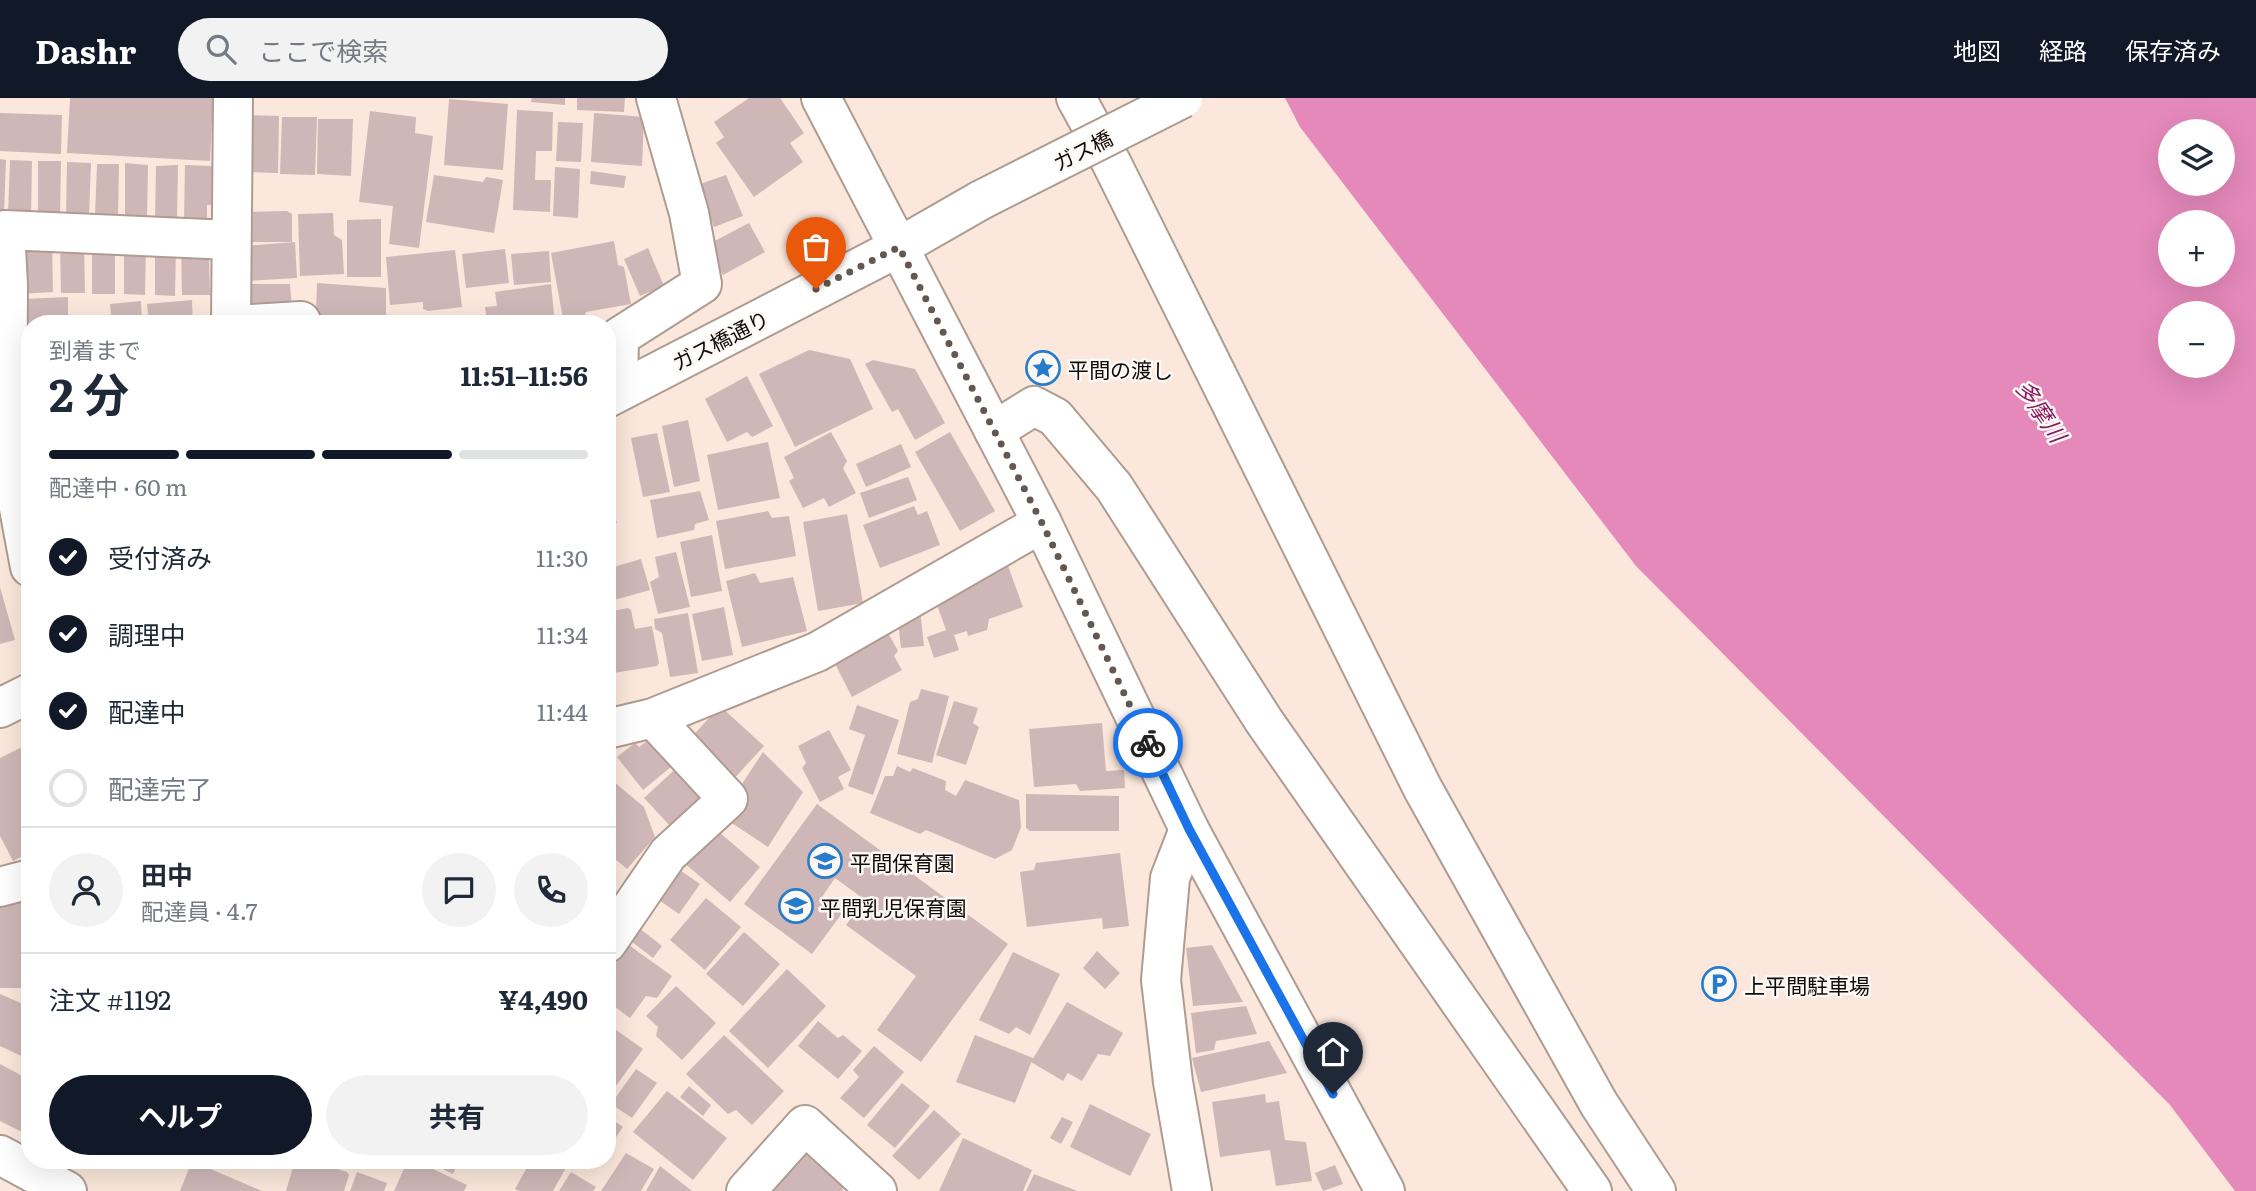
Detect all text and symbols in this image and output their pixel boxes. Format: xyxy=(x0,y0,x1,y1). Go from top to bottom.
search box xyxy=(178,18,668,81)
text: Dashr xyxy=(35,25,136,74)
icon: search xyxy=(202,30,240,68)
text: ここで検索 xyxy=(258,30,388,69)
text: 地図 xyxy=(1953,32,2001,67)
text: 経路 xyxy=(2039,32,2087,67)
text: 保存済み xyxy=(2125,32,2221,67)
map controls xyxy=(2158,119,2235,378)
button: layers xyxy=(2158,119,2235,196)
street label: ガス橋 xyxy=(1047,121,1117,177)
button: + xyxy=(2158,210,2235,287)
pin xyxy=(786,217,846,289)
icon: bag xyxy=(797,228,835,266)
street label: ガス橋通り xyxy=(666,301,774,377)
button: − xyxy=(2158,301,2235,378)
text: 到着まで xyxy=(49,332,141,366)
place icon: 平間の渡し xyxy=(1024,349,1062,387)
place label: 平間の渡し xyxy=(1068,353,1173,384)
text: 11:51–11:56 xyxy=(461,355,588,394)
text: 2 分 xyxy=(49,358,129,426)
water label: 多摩川 xyxy=(2009,372,2077,451)
text: 配達中 · 60 m xyxy=(49,469,187,503)
text: 受付済み xyxy=(108,537,212,576)
icon: check xyxy=(49,538,87,576)
text: 11:30 xyxy=(536,540,588,574)
text: 調理中 xyxy=(108,614,186,653)
icon: check xyxy=(49,615,87,653)
text: 11:34 xyxy=(537,617,588,651)
text: 配達中 xyxy=(108,691,186,730)
icon: check xyxy=(49,692,87,730)
text: 11:44 xyxy=(537,694,588,728)
courier xyxy=(1113,708,1183,778)
icon: bike xyxy=(1129,724,1167,762)
text: 配達完了 xyxy=(108,768,212,807)
school or university icon: 平間保育園 xyxy=(806,842,844,880)
place label: 平間保育園 xyxy=(850,846,955,877)
button: person xyxy=(49,853,123,927)
button: chat xyxy=(422,853,496,927)
button: phone xyxy=(514,853,588,927)
text: 田中 xyxy=(141,854,193,893)
school or university icon: 平間乳児保育園 xyxy=(777,887,815,925)
place label: 平間乳児保育園 xyxy=(820,891,967,922)
text: 配達員 · 4.7 xyxy=(141,893,257,927)
parking icon: 上平間駐車場 xyxy=(1700,965,1738,1003)
place label: 上平間駐車場 xyxy=(1744,969,1870,1000)
text: 注文 #1192 xyxy=(49,979,171,1018)
text: ¥4,490 xyxy=(499,979,588,1018)
pin xyxy=(1303,1022,1363,1094)
icon: home xyxy=(1314,1033,1352,1071)
button: ヘルプ xyxy=(49,1075,312,1155)
button: 共有 xyxy=(326,1075,588,1155)

